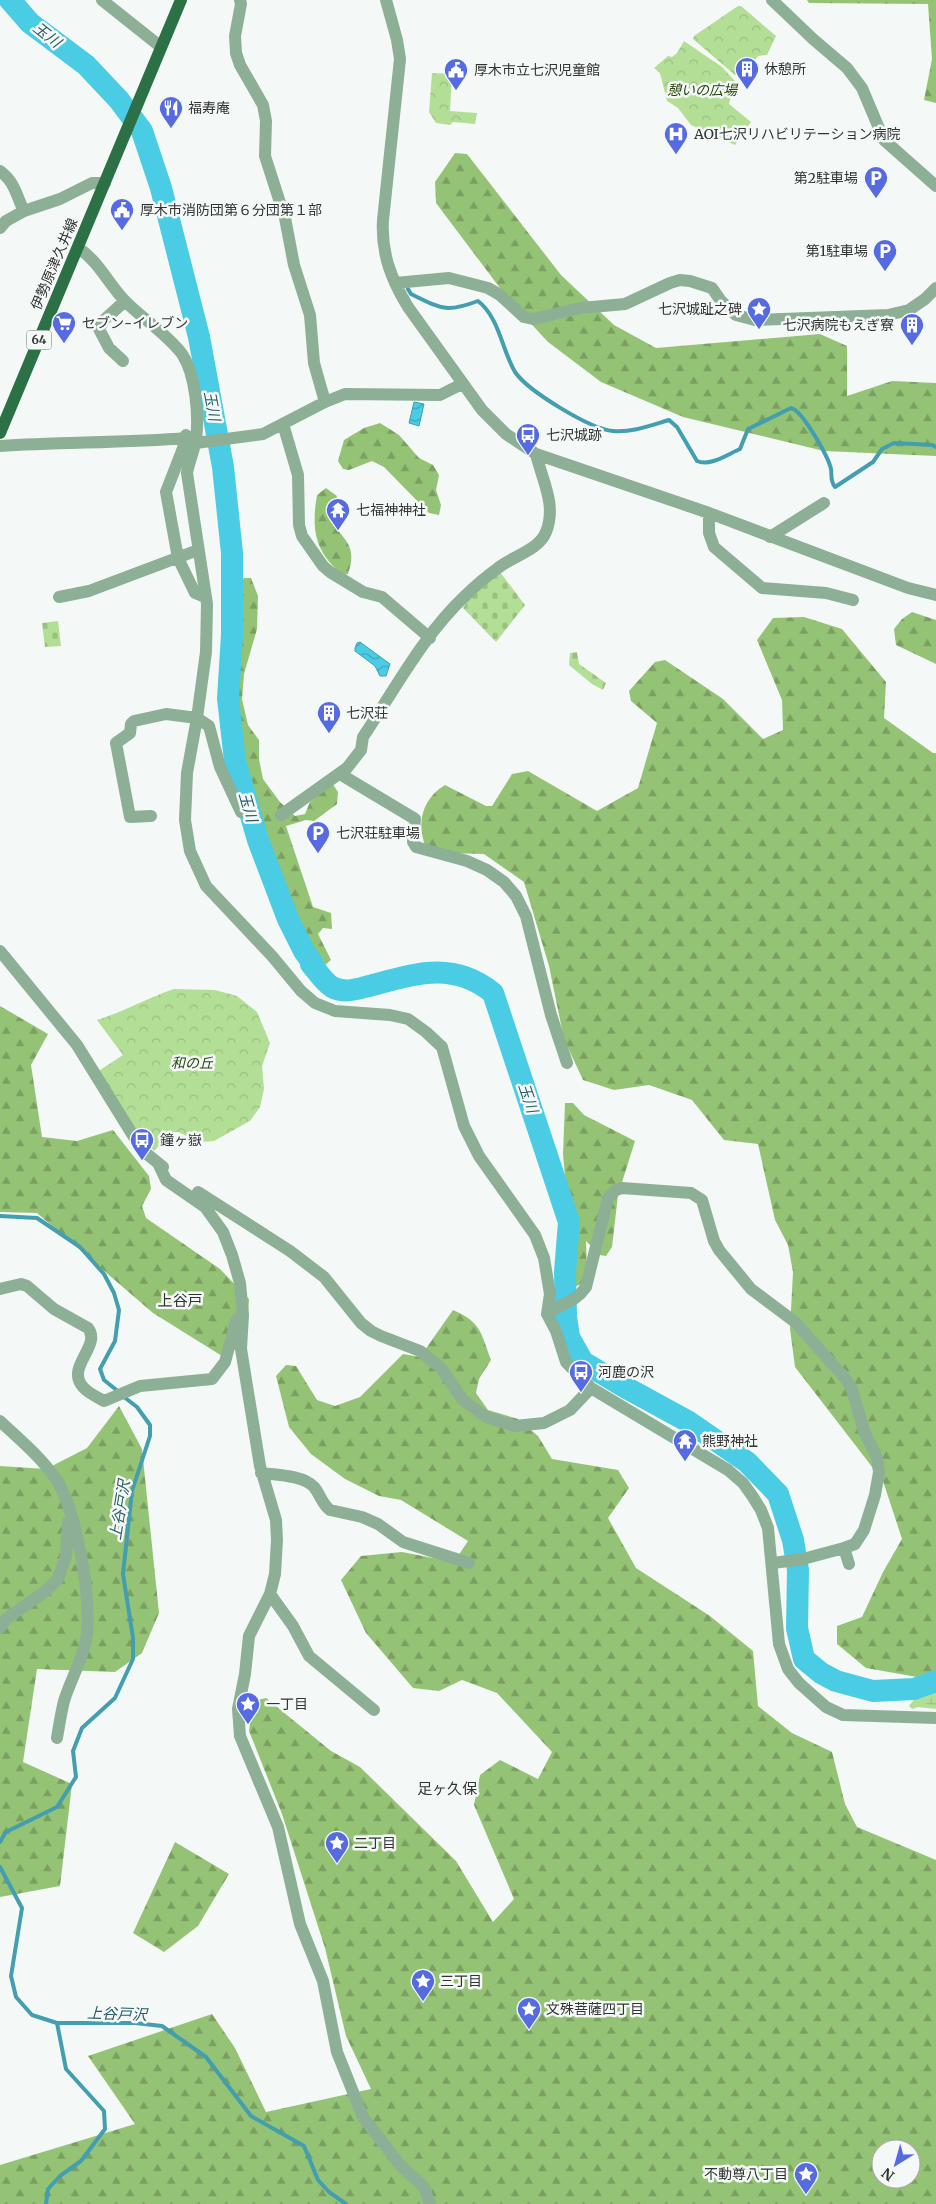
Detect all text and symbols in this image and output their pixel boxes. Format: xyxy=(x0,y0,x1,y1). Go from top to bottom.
water label: 玉川 xyxy=(30,18,67,53)
building icon: 休憩所 xyxy=(734,56,760,90)
public building icon: 厚木市立七沢児童館 xyxy=(443,57,469,91)
place label: 休憩所 xyxy=(764,60,806,78)
place label: 厚木市立七沢児童館 xyxy=(474,61,600,79)
park label: 憩いの広場 xyxy=(667,81,739,99)
restaurant icon: 福寿庵 xyxy=(158,95,184,129)
place label: 福寿庵 xyxy=(188,99,230,117)
hospital icon: AOI七沢リハビリテーション病院 xyxy=(663,121,689,155)
place label: AOI七沢リハビリテーション病院 xyxy=(693,125,900,143)
parking icon: 第2駐車場 xyxy=(863,165,889,199)
place label: 第2駐車場 xyxy=(794,169,858,187)
public building icon: 厚木市消防団第６分団第１部 xyxy=(109,197,135,231)
place label: 厚木市消防団第６分団第１部 xyxy=(140,201,322,219)
street label: 伊勢原津久井線 xyxy=(27,215,81,313)
parking icon: 第1駐車場 xyxy=(872,238,898,272)
place label: 第1駐車場 xyxy=(806,242,868,260)
place icon: 七沢城趾之碑 xyxy=(746,296,772,330)
place label: 七沢城趾之碑 xyxy=(658,300,742,318)
supermarket icon: セブン-イレブン xyxy=(51,310,77,344)
building icon: 七沢病院もえぎ寮 xyxy=(899,312,925,346)
place label: セブン-イレブン xyxy=(82,314,188,332)
place label: 七沢病院もえぎ寮 xyxy=(782,316,894,334)
road number: 64 xyxy=(26,330,52,350)
water label: 玉川 xyxy=(200,389,225,424)
bus stop icon: 七沢城跡 xyxy=(515,422,541,456)
place label: 七沢城跡 xyxy=(546,426,602,444)
temple icon: 七福神神社 xyxy=(325,497,351,531)
place label: 七福神神社 xyxy=(356,501,426,519)
building icon: 七沢荘 xyxy=(316,700,342,734)
place label: 七沢荘 xyxy=(346,704,388,722)
water label: 玉川 xyxy=(235,790,262,826)
parking icon: 七沢荘駐車場 xyxy=(305,820,331,854)
place label: 七沢荘駐車場 xyxy=(336,824,420,842)
park label: 和の丘 xyxy=(171,1054,214,1072)
water label: 玉川 xyxy=(515,1081,543,1117)
bus stop icon: 鐘ヶ嶽 xyxy=(129,1127,155,1161)
place label: 鐘ヶ嶽 xyxy=(160,1131,202,1149)
district label: 上谷戸 xyxy=(157,1291,203,1310)
bus stop icon: 河鹿の沢 xyxy=(568,1359,594,1393)
place label: 河鹿の沢 xyxy=(598,1363,654,1381)
temple icon: 熊野神社 xyxy=(672,1428,698,1462)
place label: 熊野神社 xyxy=(702,1432,758,1450)
water label: 上谷戸沢 xyxy=(105,1477,134,1541)
place icon: 一丁目 xyxy=(235,1691,261,1725)
place label: 一丁目 xyxy=(266,1695,308,1713)
district label: 足ヶ久保 xyxy=(417,1779,477,1798)
place icon: 二丁目 xyxy=(324,1830,350,1864)
place label: 二丁目 xyxy=(354,1834,396,1852)
place icon: 三丁目 xyxy=(410,1968,436,2002)
place label: 三丁目 xyxy=(440,1972,482,1990)
place icon: 文殊菩薩四丁目 xyxy=(516,1996,542,2030)
place label: 文殊菩薩四丁目 xyxy=(546,2000,644,2018)
water label: 上谷戸沢 xyxy=(87,2003,149,2024)
north arrow xyxy=(871,2139,921,2189)
place icon: 不動尊八丁目 xyxy=(793,2161,819,2195)
text: N xyxy=(878,2164,898,2185)
place label: 不動尊八丁目 xyxy=(704,2165,788,2183)

